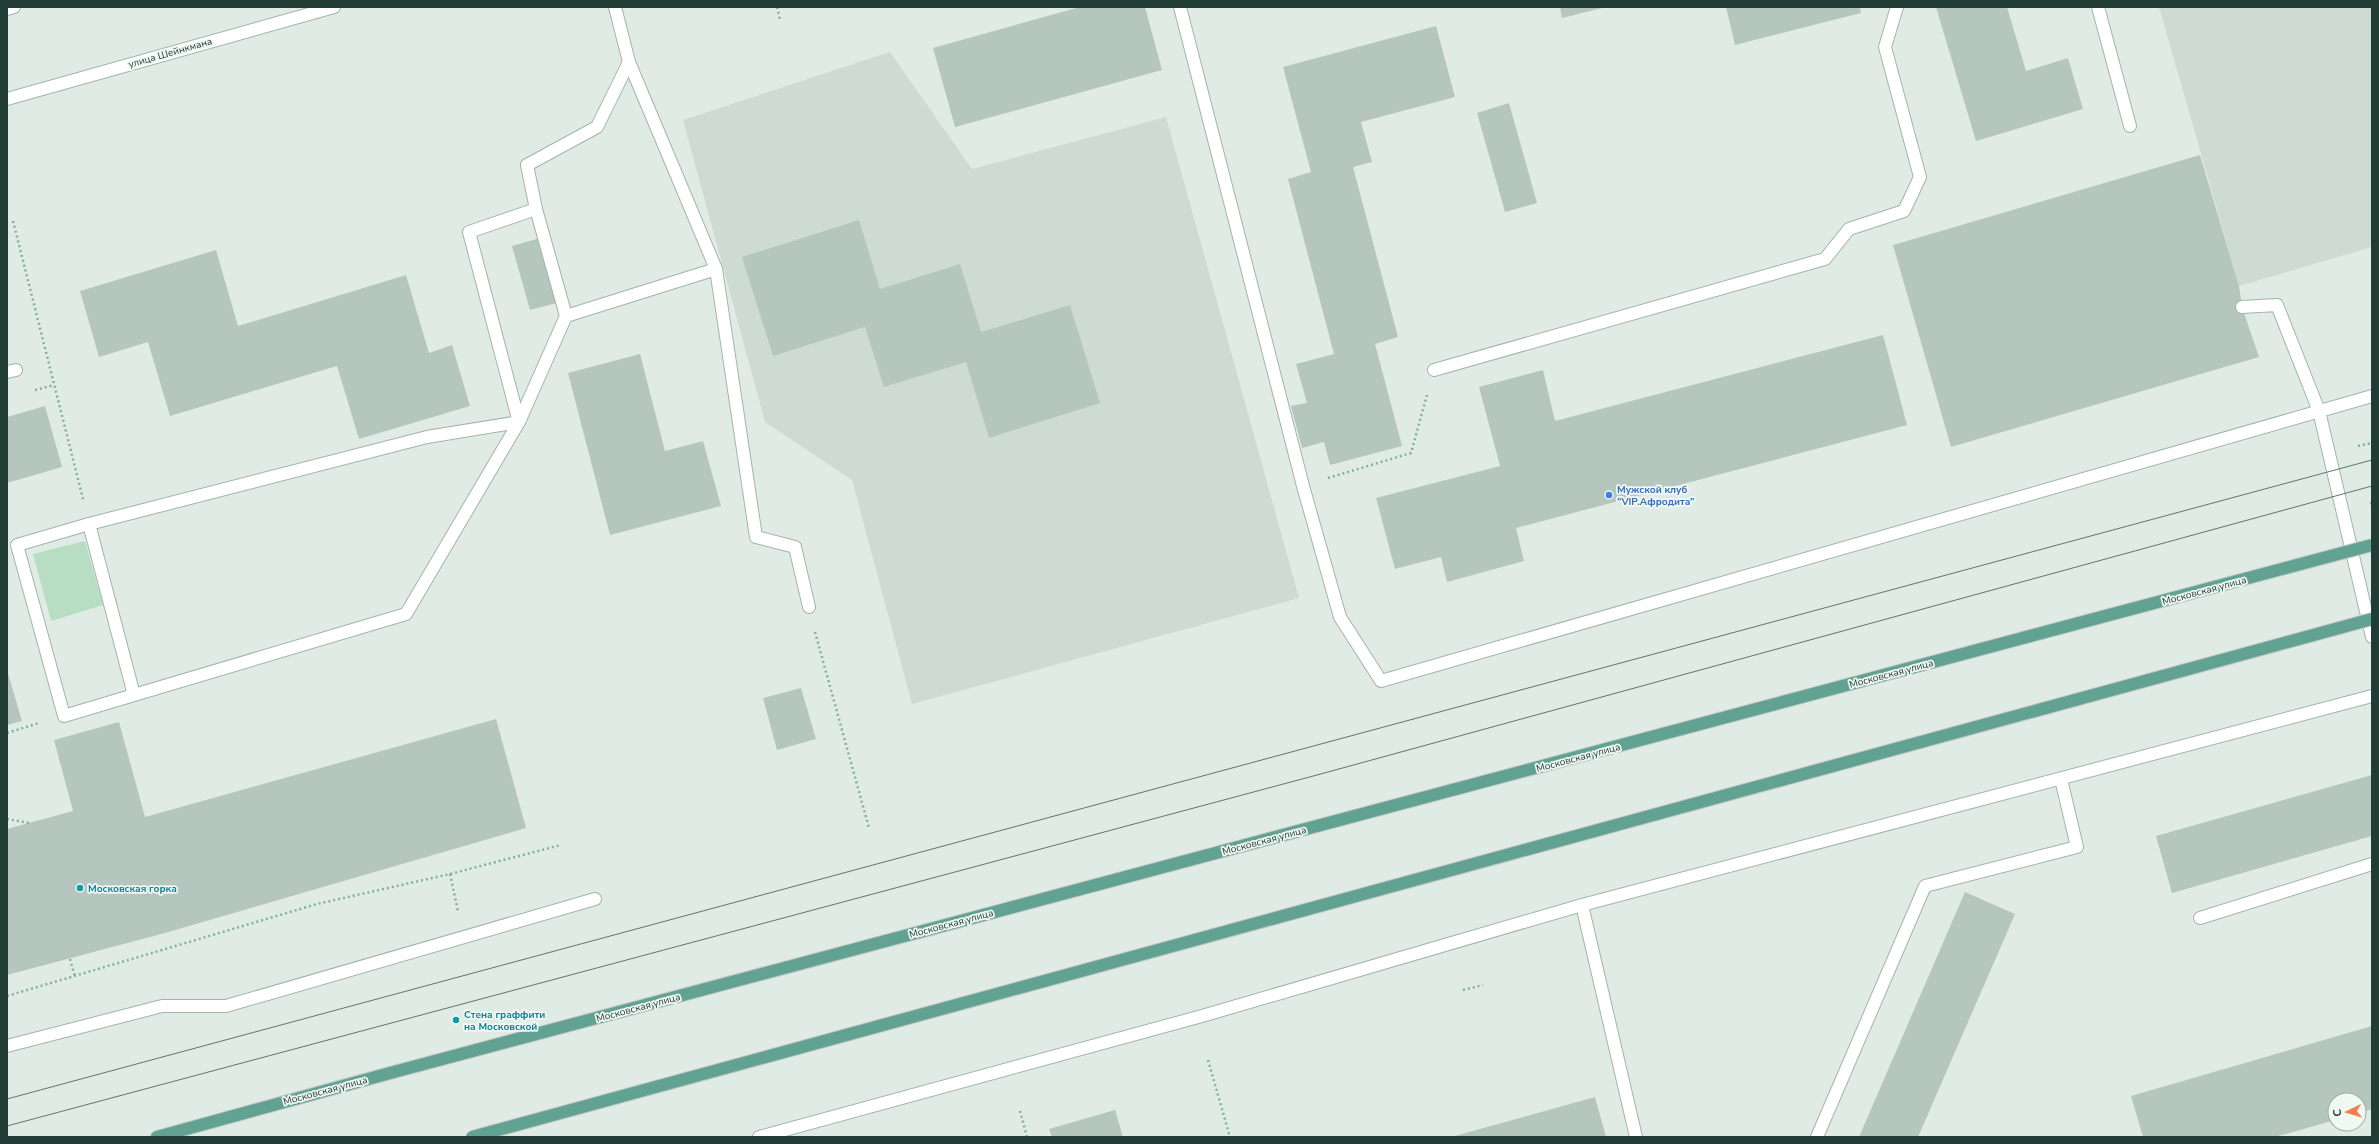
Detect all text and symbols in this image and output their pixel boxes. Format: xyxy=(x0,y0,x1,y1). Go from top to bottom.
street label: улица Шейнкмана xyxy=(127,34,214,72)
place label: Мужской клуб “VIP.Афродита” xyxy=(1617,483,1695,509)
marker: Мужской клуб “VIP.Афродита” xyxy=(1604,490,1614,500)
street label: Московская улица xyxy=(2161,573,2248,609)
street label: Московская улица xyxy=(1848,656,1935,692)
street label: Московская улица xyxy=(1535,740,1622,776)
street label: Московская улица xyxy=(1221,823,1308,859)
place label: Московская горка xyxy=(88,882,177,896)
marker: Московская горка xyxy=(75,883,85,893)
street label: Московская улица xyxy=(908,906,995,942)
street label: Московская улица xyxy=(595,990,682,1026)
place label: Стена граффити на Московской xyxy=(464,1008,545,1034)
marker: Стена граффити на Московской xyxy=(451,1015,461,1025)
street label: Московская улица xyxy=(282,1073,369,1109)
north arrow xyxy=(2327,1092,2367,1132)
text: С xyxy=(2330,1108,2345,1117)

